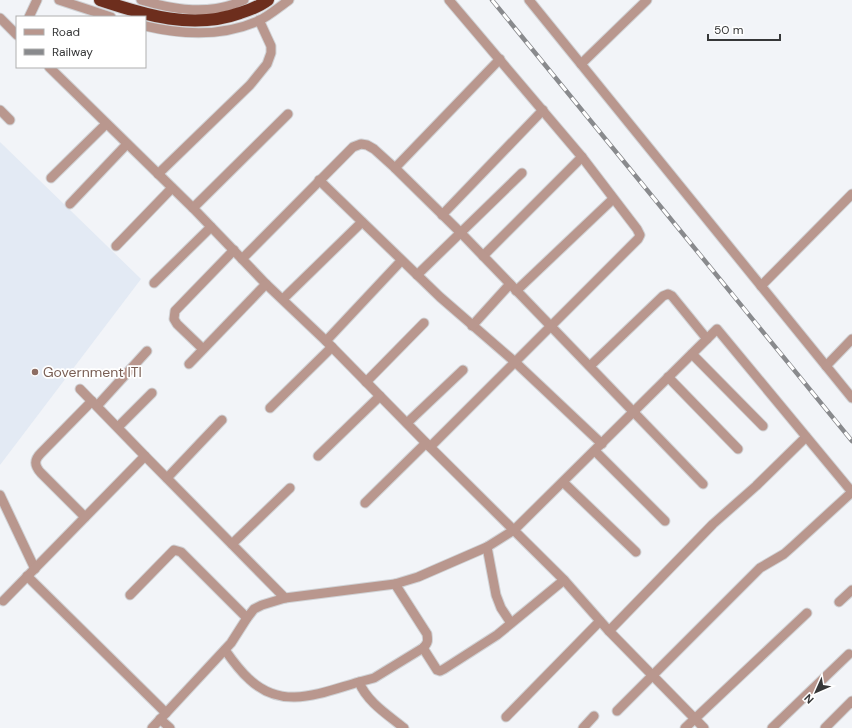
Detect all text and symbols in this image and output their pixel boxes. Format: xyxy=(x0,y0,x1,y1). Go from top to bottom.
legend xyxy=(16,16,146,68)
scale bar xyxy=(708,16,780,42)
text: 50 m xyxy=(714,22,743,38)
text: Road xyxy=(52,24,80,40)
text: Railway xyxy=(52,44,93,60)
place label: Government ITI xyxy=(43,363,142,381)
marker: Government ITI xyxy=(30,367,40,377)
north arrow xyxy=(796,672,836,712)
text: N xyxy=(801,691,817,707)

